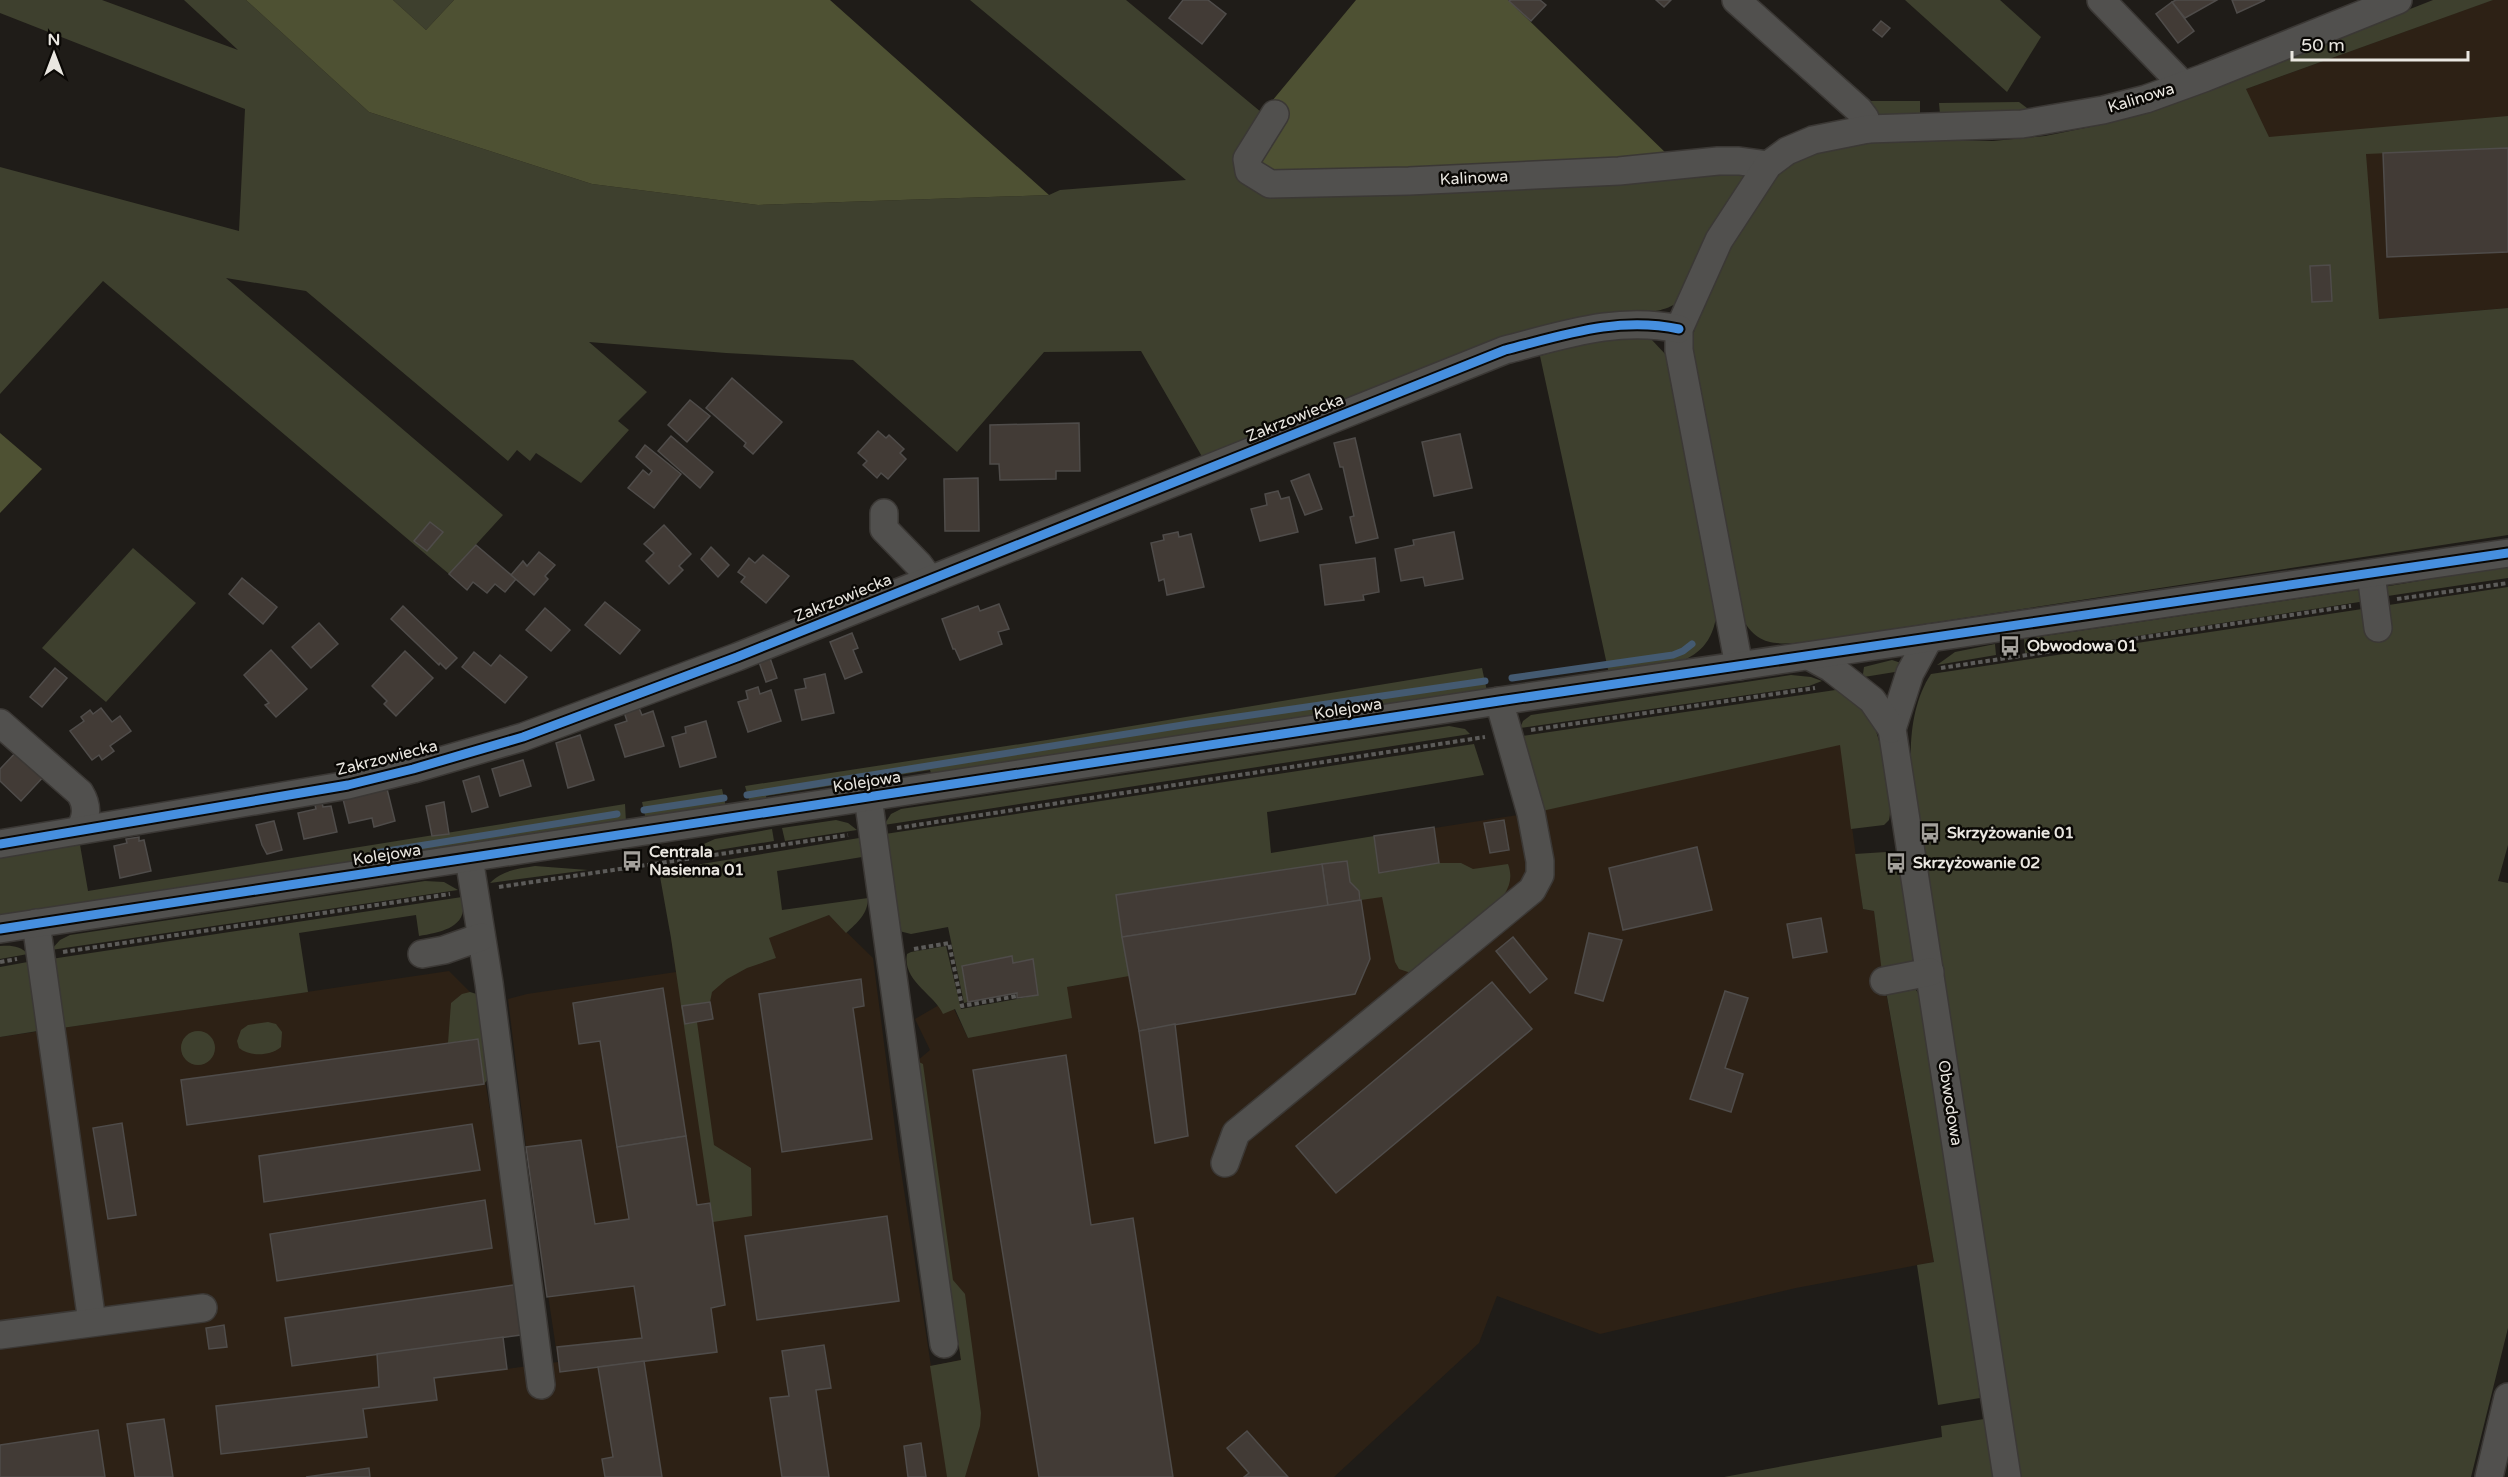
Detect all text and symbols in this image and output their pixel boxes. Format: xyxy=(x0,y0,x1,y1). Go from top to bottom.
north arrow xyxy=(24,24,84,84)
scale bar xyxy=(2292,24,2468,62)
text: N xyxy=(48,30,60,50)
text: 50 m xyxy=(2301,34,2345,56)
street label: Kalinowa xyxy=(2105,78,2177,118)
street label: Kalinowa xyxy=(1439,166,1509,190)
street label: Zakrzowiecka xyxy=(1243,389,1347,447)
street label: Zakrzowiecka xyxy=(791,569,895,627)
bus stop icon: Obwodowa 01 xyxy=(1998,634,2022,658)
place label: Obwodowa 01 xyxy=(2027,636,2138,656)
street label: Kolejowa xyxy=(1312,694,1384,724)
street label: Zakrzowiecka xyxy=(334,736,440,780)
street label: Kolejowa xyxy=(831,767,903,797)
bus stop icon: Skrzyżowanie 01 xyxy=(1918,821,1942,845)
place label: Skrzyżowanie 01 xyxy=(1947,823,2074,843)
street label: Kolejowa xyxy=(351,840,423,870)
place label: Centrala Nasienna 01 xyxy=(649,842,744,880)
bus stop icon: Centrala Nasienna 01 xyxy=(620,849,644,873)
bus stop icon: Skrzyżowanie 02 xyxy=(1884,851,1908,875)
place label: Skrzyżowanie 02 xyxy=(1913,853,2040,873)
street label: Obwodowa xyxy=(1933,1059,1967,1147)

